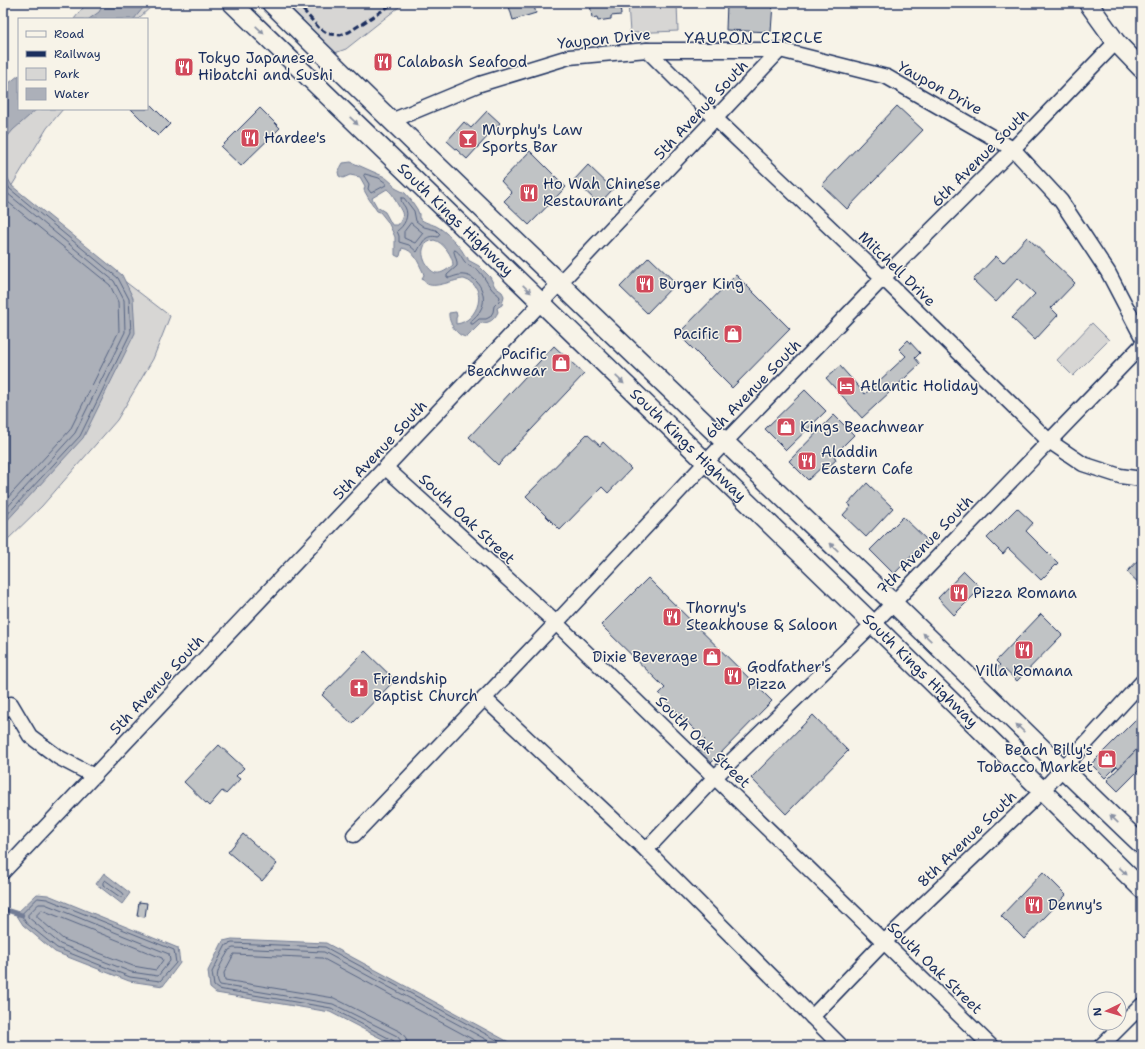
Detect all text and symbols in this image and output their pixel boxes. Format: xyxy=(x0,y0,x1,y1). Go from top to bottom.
legend xyxy=(18,18,148,110)
street label: Yaupon Drive xyxy=(556,24,652,54)
one-way arrow xyxy=(255,25,265,35)
text: Road xyxy=(54,26,85,42)
district label: YAUPON CIRCLE xyxy=(684,27,824,48)
text: Railway xyxy=(54,46,101,62)
place label: Tokyo Japanese Hibatchi and Sushi xyxy=(198,48,333,85)
restaurant icon: Calabash Seafood xyxy=(372,51,394,73)
place label: Calabash Seafood xyxy=(397,52,528,72)
restaurant icon: Tokyo Japanese Hibatchi and Sushi xyxy=(173,56,195,78)
street label: 5th Avenue South xyxy=(650,56,752,164)
street label: Yaupon Drive xyxy=(894,57,986,119)
text: Park xyxy=(54,66,80,82)
text: Water xyxy=(54,86,90,102)
street label: 6th Avenue South xyxy=(927,105,1033,211)
one-way arrow xyxy=(349,116,359,126)
place label: Murphy's Law Sports Bar xyxy=(482,120,583,157)
restaurant icon: Hardee's xyxy=(239,127,261,149)
place label: Hardee's xyxy=(264,128,326,148)
bar icon: Murphy's Law Sports Bar xyxy=(457,128,479,150)
street label: South Kings Highway xyxy=(393,158,518,280)
place label: Ho Wah Chinese Restaurant xyxy=(543,174,661,211)
restaurant icon: Ho Wah Chinese Restaurant xyxy=(518,182,540,204)
street label: Mitchell Drive xyxy=(854,227,940,311)
restaurant icon: Burger King xyxy=(634,273,656,295)
place label: Burger King xyxy=(659,274,744,294)
one-way arrow xyxy=(522,284,532,294)
shop icon: Pacific xyxy=(722,323,744,345)
place label: Pacific xyxy=(673,324,719,344)
street label: 6th Avenue South xyxy=(700,335,806,443)
place label: Pacific Beachwear xyxy=(467,344,547,381)
shop icon: Pacific Beachwear xyxy=(550,352,572,374)
one-way arrow xyxy=(615,375,625,385)
hotel icon: Atlantic Holiday xyxy=(835,375,857,397)
place label: Atlantic Holiday xyxy=(860,376,979,396)
street label: South Kings Highway xyxy=(626,384,751,506)
street label: 5th Avenue South xyxy=(329,396,431,504)
shop icon: Kings Beachwear xyxy=(775,416,797,438)
place label: Kings Beachwear xyxy=(800,417,924,437)
place label: Aladdin Eastern Cafe xyxy=(821,442,913,479)
restaurant icon: Aladdin Eastern Cafe xyxy=(796,450,818,472)
street label: South Oak Street xyxy=(415,469,519,569)
street label: 7th Avenue South xyxy=(872,491,978,599)
one-way arrow xyxy=(829,542,839,552)
restaurant icon: Pizza Romana xyxy=(948,582,970,604)
place label: Pizza Romana xyxy=(973,583,1077,603)
place label: Thorny's Steakhouse & Saloon xyxy=(686,598,837,635)
restaurant icon: Thorny's Steakhouse & Saloon xyxy=(661,606,683,628)
street label: South Kings Highway xyxy=(858,609,982,732)
street label: 5th Avenue South xyxy=(106,631,208,739)
one-way arrow xyxy=(922,632,932,642)
restaurant icon: Villa Romana xyxy=(1013,639,1035,661)
shop icon: Dixie Beverage xyxy=(701,646,723,668)
place label: Dixie Beverage xyxy=(593,647,698,667)
place label: Godfather's Pizza xyxy=(747,657,831,694)
place label: Villa Romana xyxy=(975,661,1073,681)
restaurant icon: Godfather's Pizza xyxy=(722,665,744,687)
place label: Friendship Baptist Church xyxy=(373,669,478,706)
church icon: Friendship Baptist Church xyxy=(348,677,370,699)
street label: South Oak Street xyxy=(651,692,755,792)
one-way arrow xyxy=(1015,723,1025,733)
place label: Beach Billy's Tobacco Market xyxy=(977,740,1093,777)
shop icon: Beach Billy's Tobacco Market xyxy=(1096,748,1118,770)
street label: 8th Avenue South xyxy=(913,786,1021,892)
one-way arrow xyxy=(1109,814,1119,823)
one-way arrow xyxy=(1118,866,1128,876)
restaurant icon: Denny's xyxy=(1023,894,1045,916)
place label: Denny's xyxy=(1048,895,1103,915)
street label: South Oak Street xyxy=(883,918,987,1018)
north arrow xyxy=(1087,991,1127,1031)
text: N xyxy=(1090,1007,1105,1017)

